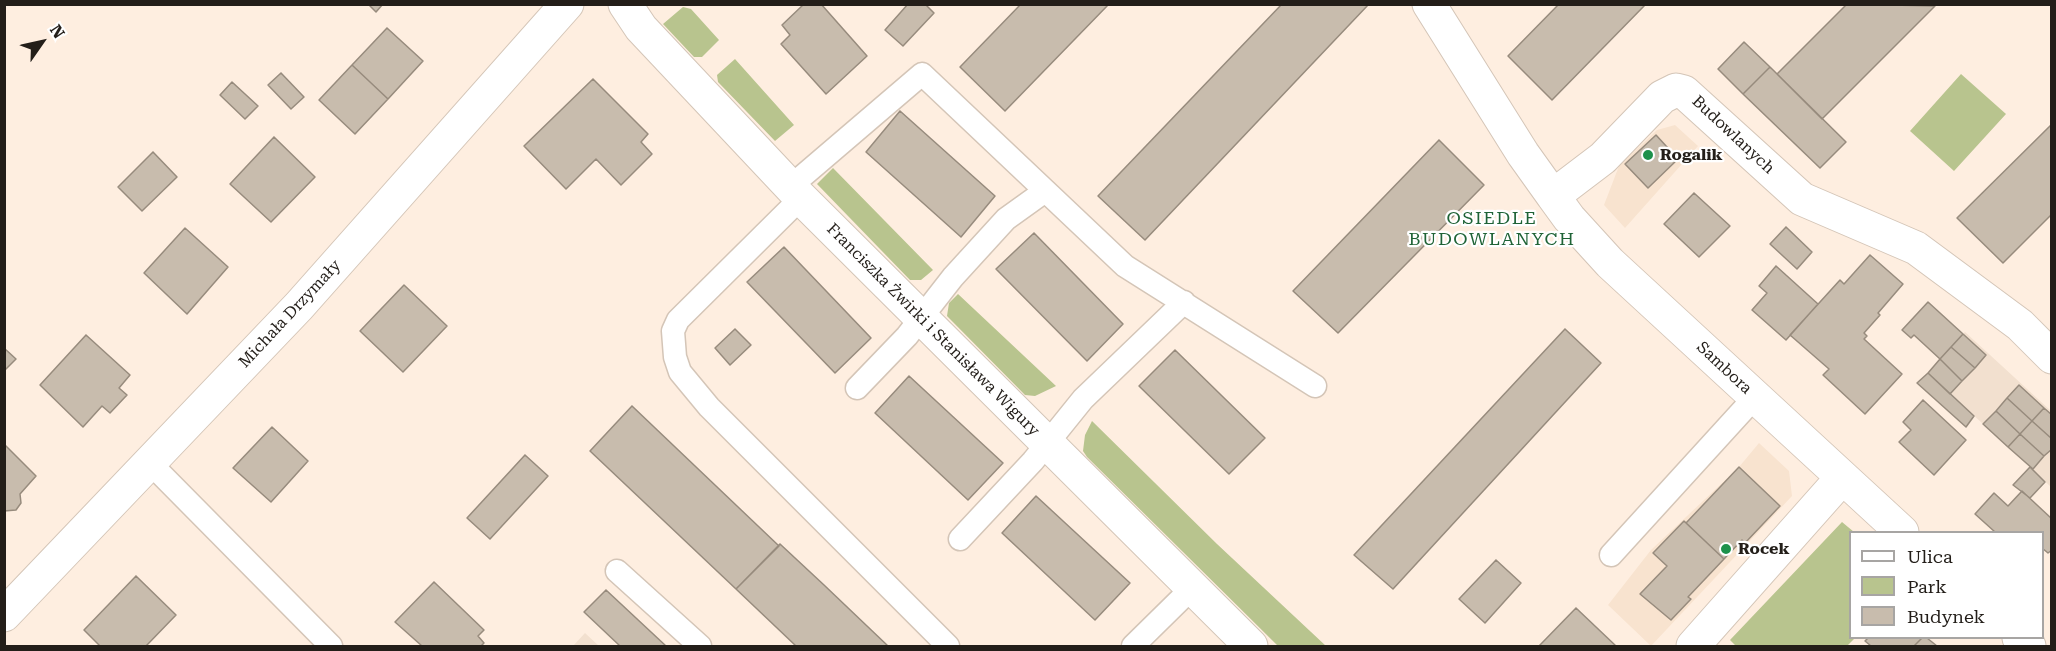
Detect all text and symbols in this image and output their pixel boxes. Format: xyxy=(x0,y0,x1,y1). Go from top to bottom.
north arrow xyxy=(12,12,72,72)
text: N xyxy=(46,21,69,42)
street label: Budowlanych xyxy=(1688,92,1778,178)
place label: Rogalik xyxy=(1660,145,1723,165)
marker: Rogalik xyxy=(1641,148,1655,162)
district label: OSIEDLE BUDOWLANYCH xyxy=(1409,208,1575,250)
street label: Franciszka Żwirki i Stanisława Wigury xyxy=(823,220,1043,440)
street label: Michała Drzymały xyxy=(235,256,345,372)
street label: Sambora xyxy=(1692,338,1756,398)
legend xyxy=(1849,531,2044,639)
place label: Rocek xyxy=(1738,539,1789,559)
marker: Rocek xyxy=(1719,542,1733,556)
text: Ulica xyxy=(1907,546,1953,567)
text: Park xyxy=(1907,576,1947,597)
text: Budynek xyxy=(1907,606,1985,627)

